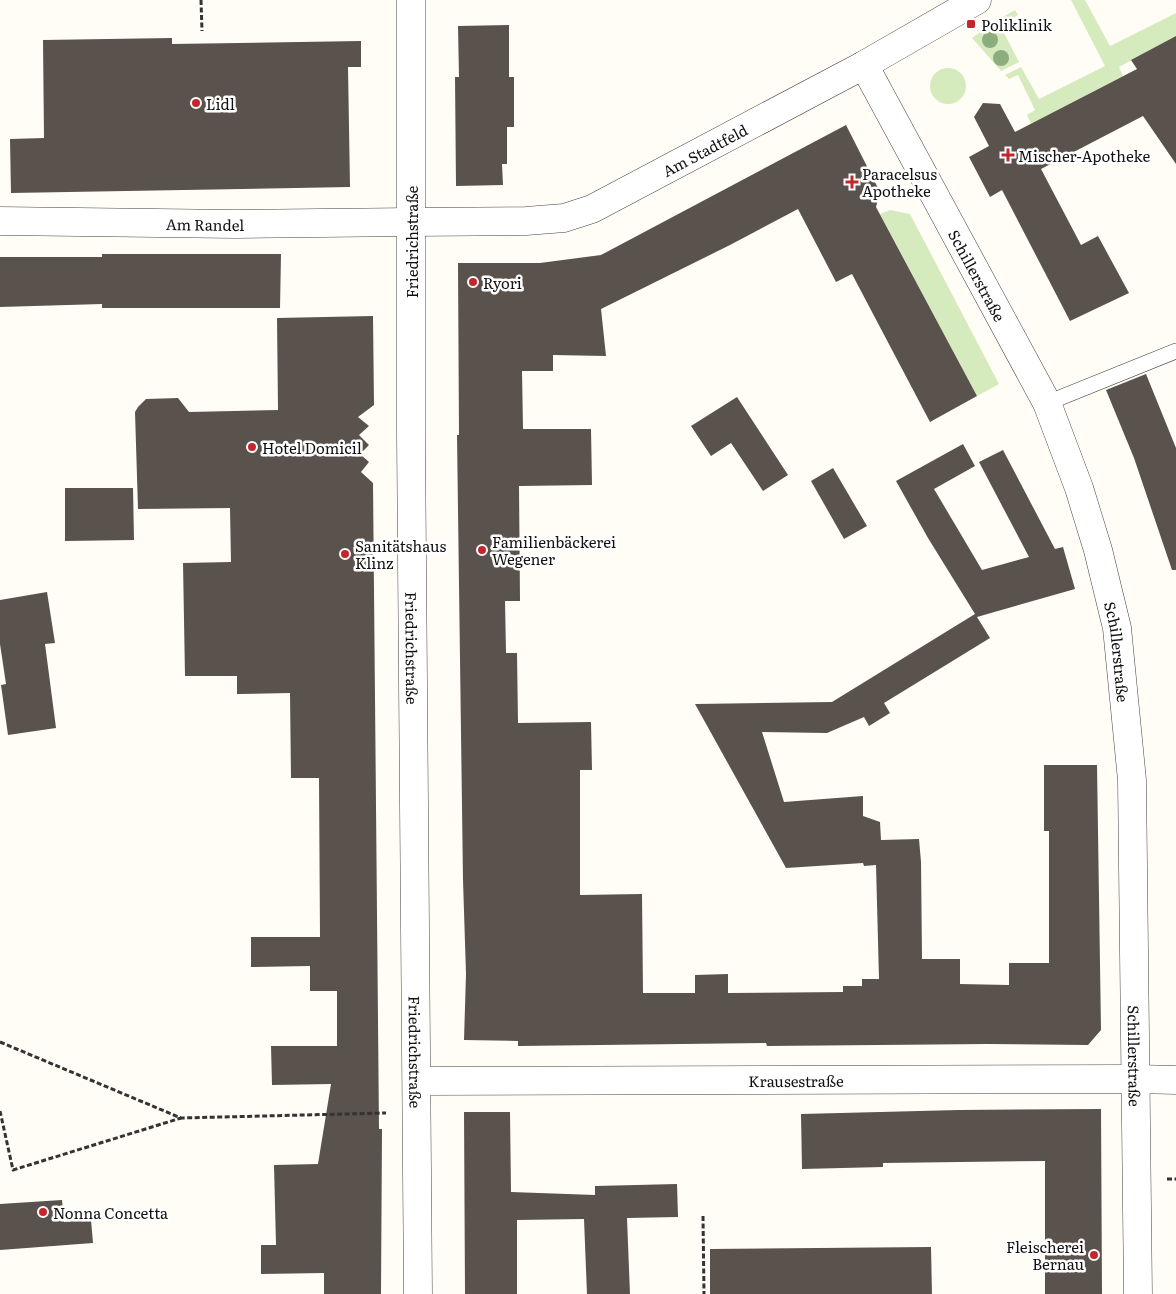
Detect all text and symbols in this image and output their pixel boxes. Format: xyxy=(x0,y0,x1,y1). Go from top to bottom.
place label: Poliklinik xyxy=(981,13,1053,36)
marker: Poliklinik xyxy=(965,18,977,30)
place label: Lidl xyxy=(206,92,235,115)
marker: Lidl xyxy=(190,97,202,109)
street label: Am Stadtfeld xyxy=(658,117,751,181)
place label: Mischer-Apotheke xyxy=(1018,144,1150,167)
marker: Mischer-Apotheke xyxy=(1002,149,1014,161)
place label: Paracelsus Apotheke xyxy=(862,162,937,202)
marker: Paracelsus Apotheke xyxy=(846,176,858,188)
street label: Friedrichstraße xyxy=(400,185,423,298)
street label: Am Randel xyxy=(166,212,244,236)
street label: Schillerstraße xyxy=(944,225,1012,325)
place label: Ryori xyxy=(483,271,522,294)
marker: Ryori xyxy=(467,276,479,288)
place label: Hotel Domicil xyxy=(262,436,362,459)
marker: Hotel Domicil xyxy=(246,441,258,453)
place label: Familienbäckerei Wegener xyxy=(492,530,616,570)
place label: Sanitätshaus Klinz xyxy=(355,534,446,574)
marker: Familienbäckerei Wegener xyxy=(476,544,488,556)
marker: Sanitätshaus Klinz xyxy=(339,548,351,560)
street label: Friedrichstraße xyxy=(401,592,425,705)
street label: Schillerstraße xyxy=(1099,599,1136,703)
street label: Friedrichstraße xyxy=(404,995,428,1109)
street label: Schillerstraße xyxy=(1123,1005,1147,1107)
street label: Krausestraße xyxy=(748,1068,844,1092)
place label: Nonna Concetta xyxy=(53,1201,169,1224)
marker: Nonna Concetta xyxy=(37,1206,49,1218)
place label: Fleischerei Bernau xyxy=(1006,1235,1084,1275)
marker: Fleischerei Bernau xyxy=(1088,1249,1100,1261)

